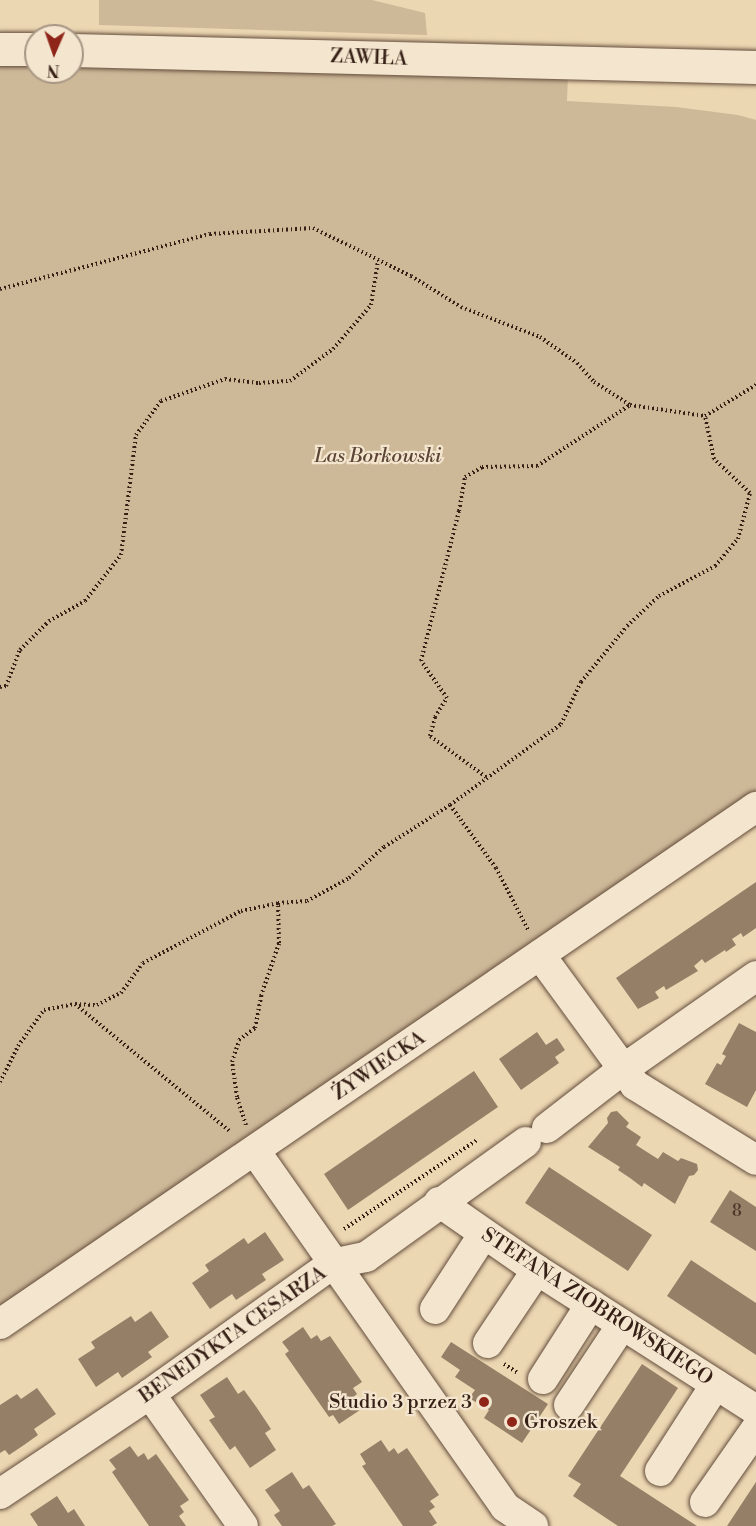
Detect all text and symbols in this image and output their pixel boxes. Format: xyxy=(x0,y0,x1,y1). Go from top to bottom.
north arrow xyxy=(24,24,84,84)
street label: ZAWIŁA xyxy=(330,45,408,71)
text: N xyxy=(47,60,60,80)
park label: Las Borkowski xyxy=(314,444,442,468)
street label: ŻYWIECKA xyxy=(328,1026,430,1106)
house number: 8 xyxy=(732,1201,742,1221)
street label: STEFANA ZIOBROWSKIEGO xyxy=(477,1223,717,1391)
street label: BENEDYKTA CESARZA xyxy=(135,1261,331,1409)
place label: Studio 3 przez 3 xyxy=(329,1390,472,1414)
marker: Studio 3 przez 3 xyxy=(477,1395,491,1409)
place label: Groszek xyxy=(524,1410,597,1434)
marker: Groszek xyxy=(505,1415,519,1429)

